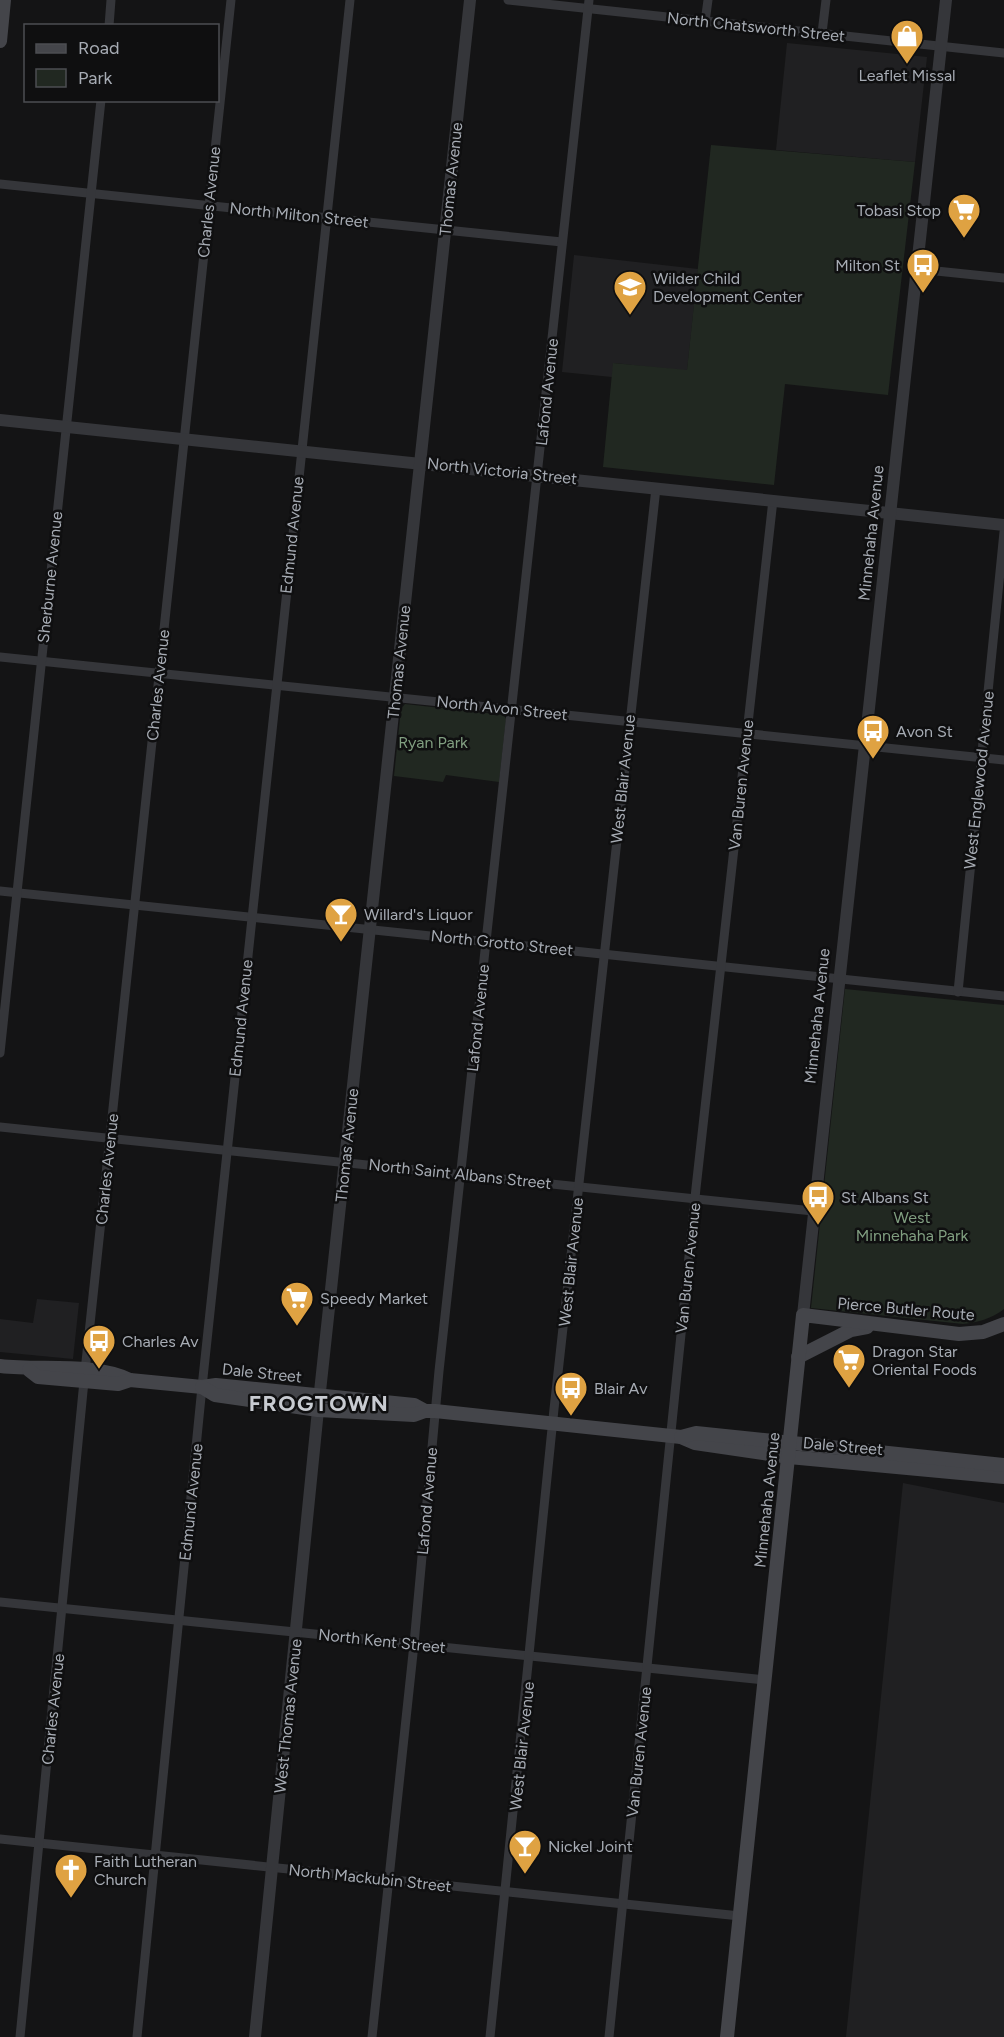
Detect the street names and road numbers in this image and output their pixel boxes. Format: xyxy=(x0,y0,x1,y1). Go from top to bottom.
street label: North Chatsworth Street xyxy=(666,8,846,46)
street label: Thomas Avenue xyxy=(436,121,466,237)
street label: Charles Avenue xyxy=(194,145,224,259)
street label: North Milton Street xyxy=(229,198,369,232)
street label: Lafond Avenue xyxy=(532,337,562,447)
street label: North Victoria Street xyxy=(426,454,578,488)
street label: Minnehaha Avenue xyxy=(854,464,888,602)
street label: Edmund Avenue xyxy=(276,475,308,595)
street label: Sherburne Avenue xyxy=(34,510,66,644)
street label: Thomas Avenue xyxy=(384,604,414,720)
street label: Charles Avenue xyxy=(143,628,173,742)
street label: West Englewood Avenue xyxy=(960,690,998,870)
street label: North Avon Street xyxy=(435,692,569,724)
street label: West Blair Avenue xyxy=(607,713,639,844)
street label: Van Buren Avenue xyxy=(725,718,757,851)
street label: North Grotto Street xyxy=(430,926,574,960)
street label: Minnehaha Avenue xyxy=(800,947,834,1085)
street label: Edmund Avenue xyxy=(225,958,257,1078)
street label: Lafond Avenue xyxy=(463,963,493,1073)
street label: Thomas Avenue xyxy=(332,1087,362,1203)
street label: Charles Avenue xyxy=(92,1112,122,1226)
street label: North Saint Albans Street xyxy=(368,1155,552,1193)
street label: West Blair Avenue xyxy=(555,1196,587,1327)
street label: Van Buren Avenue xyxy=(672,1201,704,1334)
street label: Pierce Butler Route xyxy=(837,1294,976,1324)
street label: Dale Street xyxy=(221,1359,303,1387)
street label: Minnehaha Avenue xyxy=(750,1431,784,1569)
street label: Dale Street xyxy=(802,1433,884,1459)
street label: Edmund Avenue xyxy=(175,1442,207,1562)
street label: Lafond Avenue xyxy=(413,1446,441,1556)
street label: North Kent Street xyxy=(317,1625,447,1657)
street label: West Thomas Avenue xyxy=(270,1638,306,1794)
street label: Charles Avenue xyxy=(38,1652,68,1766)
street label: West Blair Avenue xyxy=(506,1680,538,1811)
street label: Van Buren Avenue xyxy=(623,1685,655,1818)
street label: North Mackubin Street xyxy=(288,1860,452,1896)

